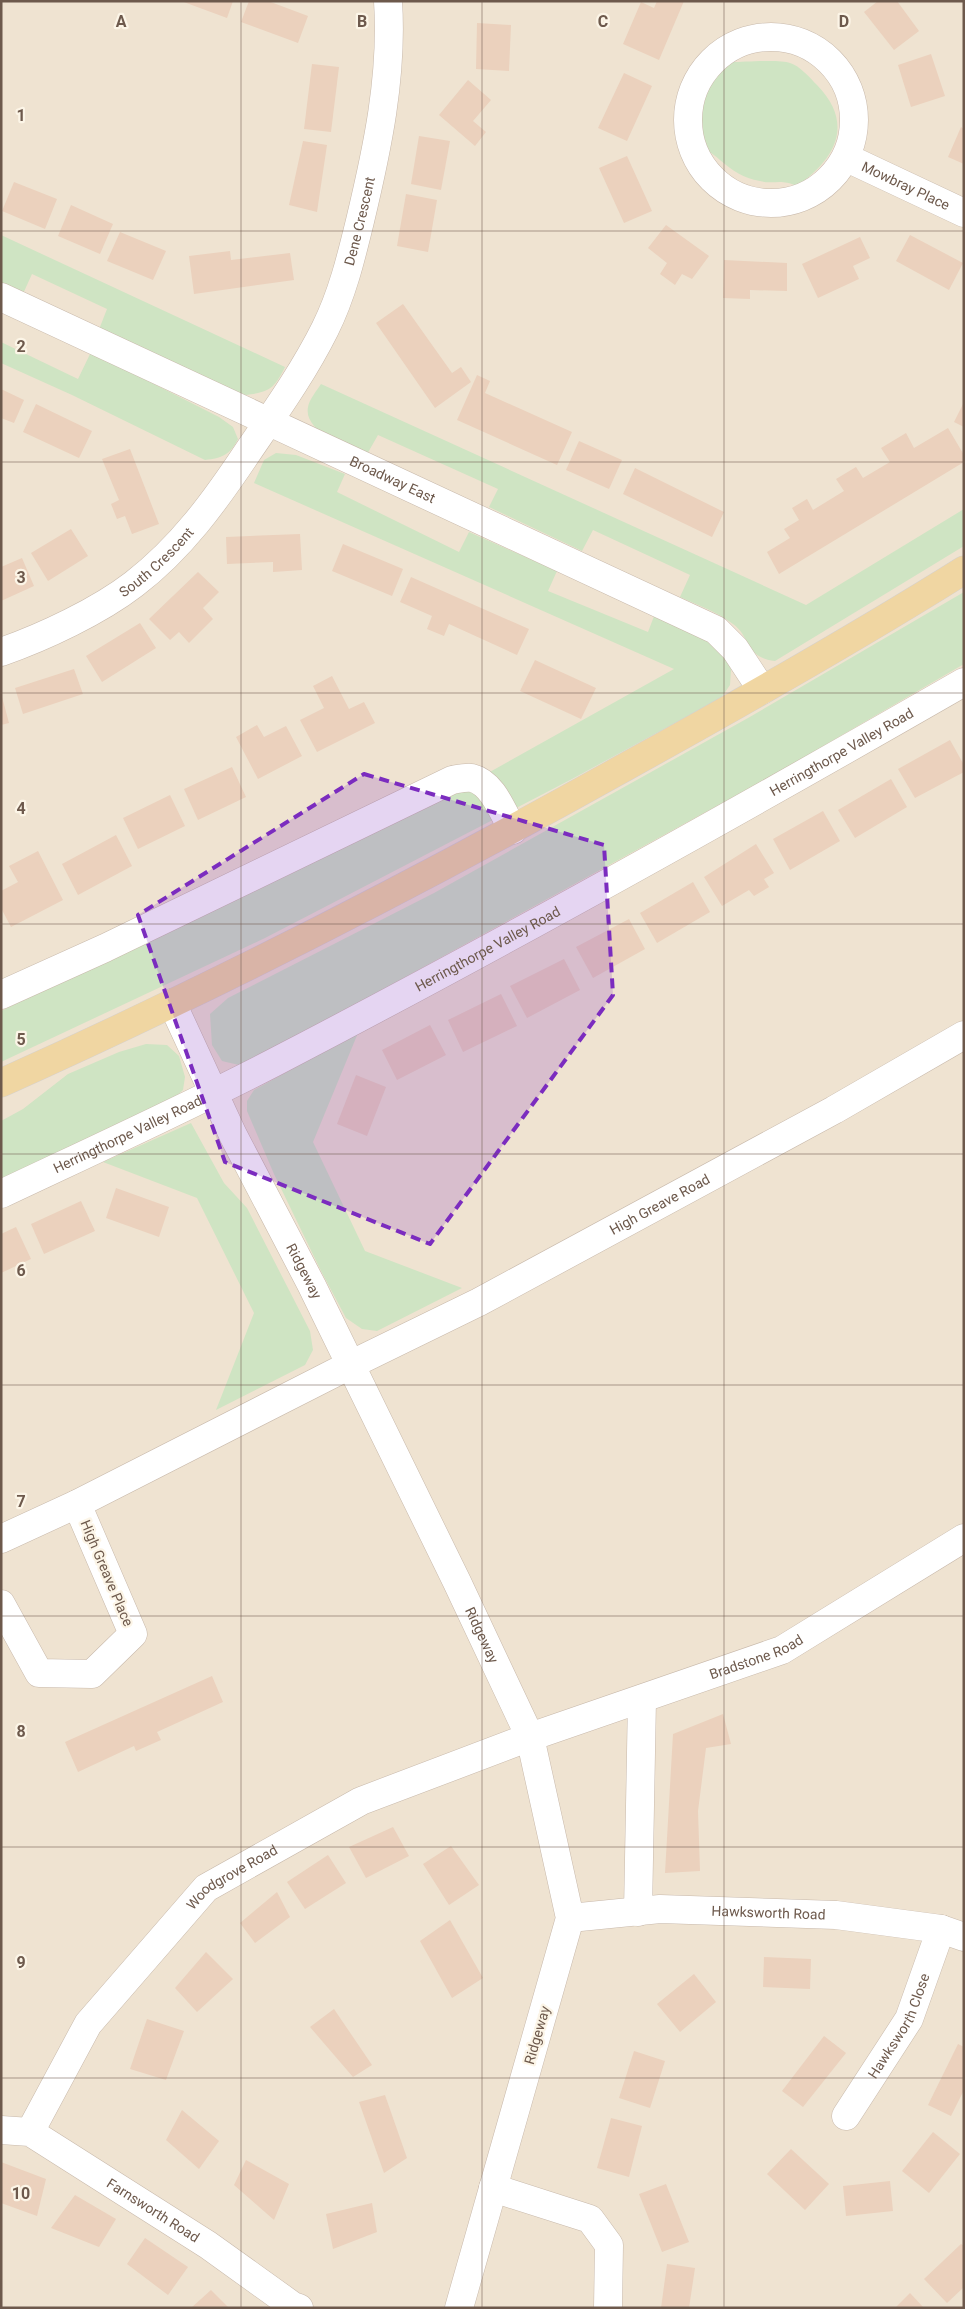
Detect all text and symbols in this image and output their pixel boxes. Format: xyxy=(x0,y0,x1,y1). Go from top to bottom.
text: A xyxy=(116,12,127,31)
text: B xyxy=(357,12,367,31)
text: C xyxy=(598,12,608,31)
text: D xyxy=(839,12,849,31)
text: 1 xyxy=(16,106,26,125)
street label: Mowbray Place xyxy=(859,158,952,213)
street label: Dene Crescent xyxy=(341,175,378,267)
text: 2 xyxy=(16,337,26,356)
street label: Broadway East xyxy=(347,453,438,506)
street label: South Crescent xyxy=(116,524,197,600)
text: 3 xyxy=(16,568,26,587)
street label: Herringthorpe Valley Road xyxy=(767,705,916,799)
text: 4 xyxy=(16,799,26,818)
street label: Herringthorpe Valley Road xyxy=(412,903,563,995)
text: 5 xyxy=(16,1030,26,1049)
street label: Herringthorpe Valley Road xyxy=(51,1092,204,1176)
street label: High Greave Road xyxy=(607,1171,712,1238)
street label: Ridgeway xyxy=(283,1241,325,1302)
text: 6 xyxy=(16,1261,26,1280)
text: 7 xyxy=(16,1492,26,1511)
street label: High Greave Place xyxy=(77,1518,137,1628)
street label: Ridgeway xyxy=(462,1604,502,1666)
street label: Bradstone Road xyxy=(707,1631,806,1682)
text: 8 xyxy=(16,1722,26,1741)
street label: Woodgrove Road xyxy=(183,1842,280,1913)
street label: Hawksworth Road xyxy=(711,1903,826,1923)
text: 9 xyxy=(16,1953,26,1972)
street label: Hawksworth Close xyxy=(865,1971,933,2081)
street label: Ridgeway xyxy=(521,2004,553,2066)
street label: Farnsworth Road xyxy=(104,2175,202,2245)
text: 10 xyxy=(12,2184,30,2203)

